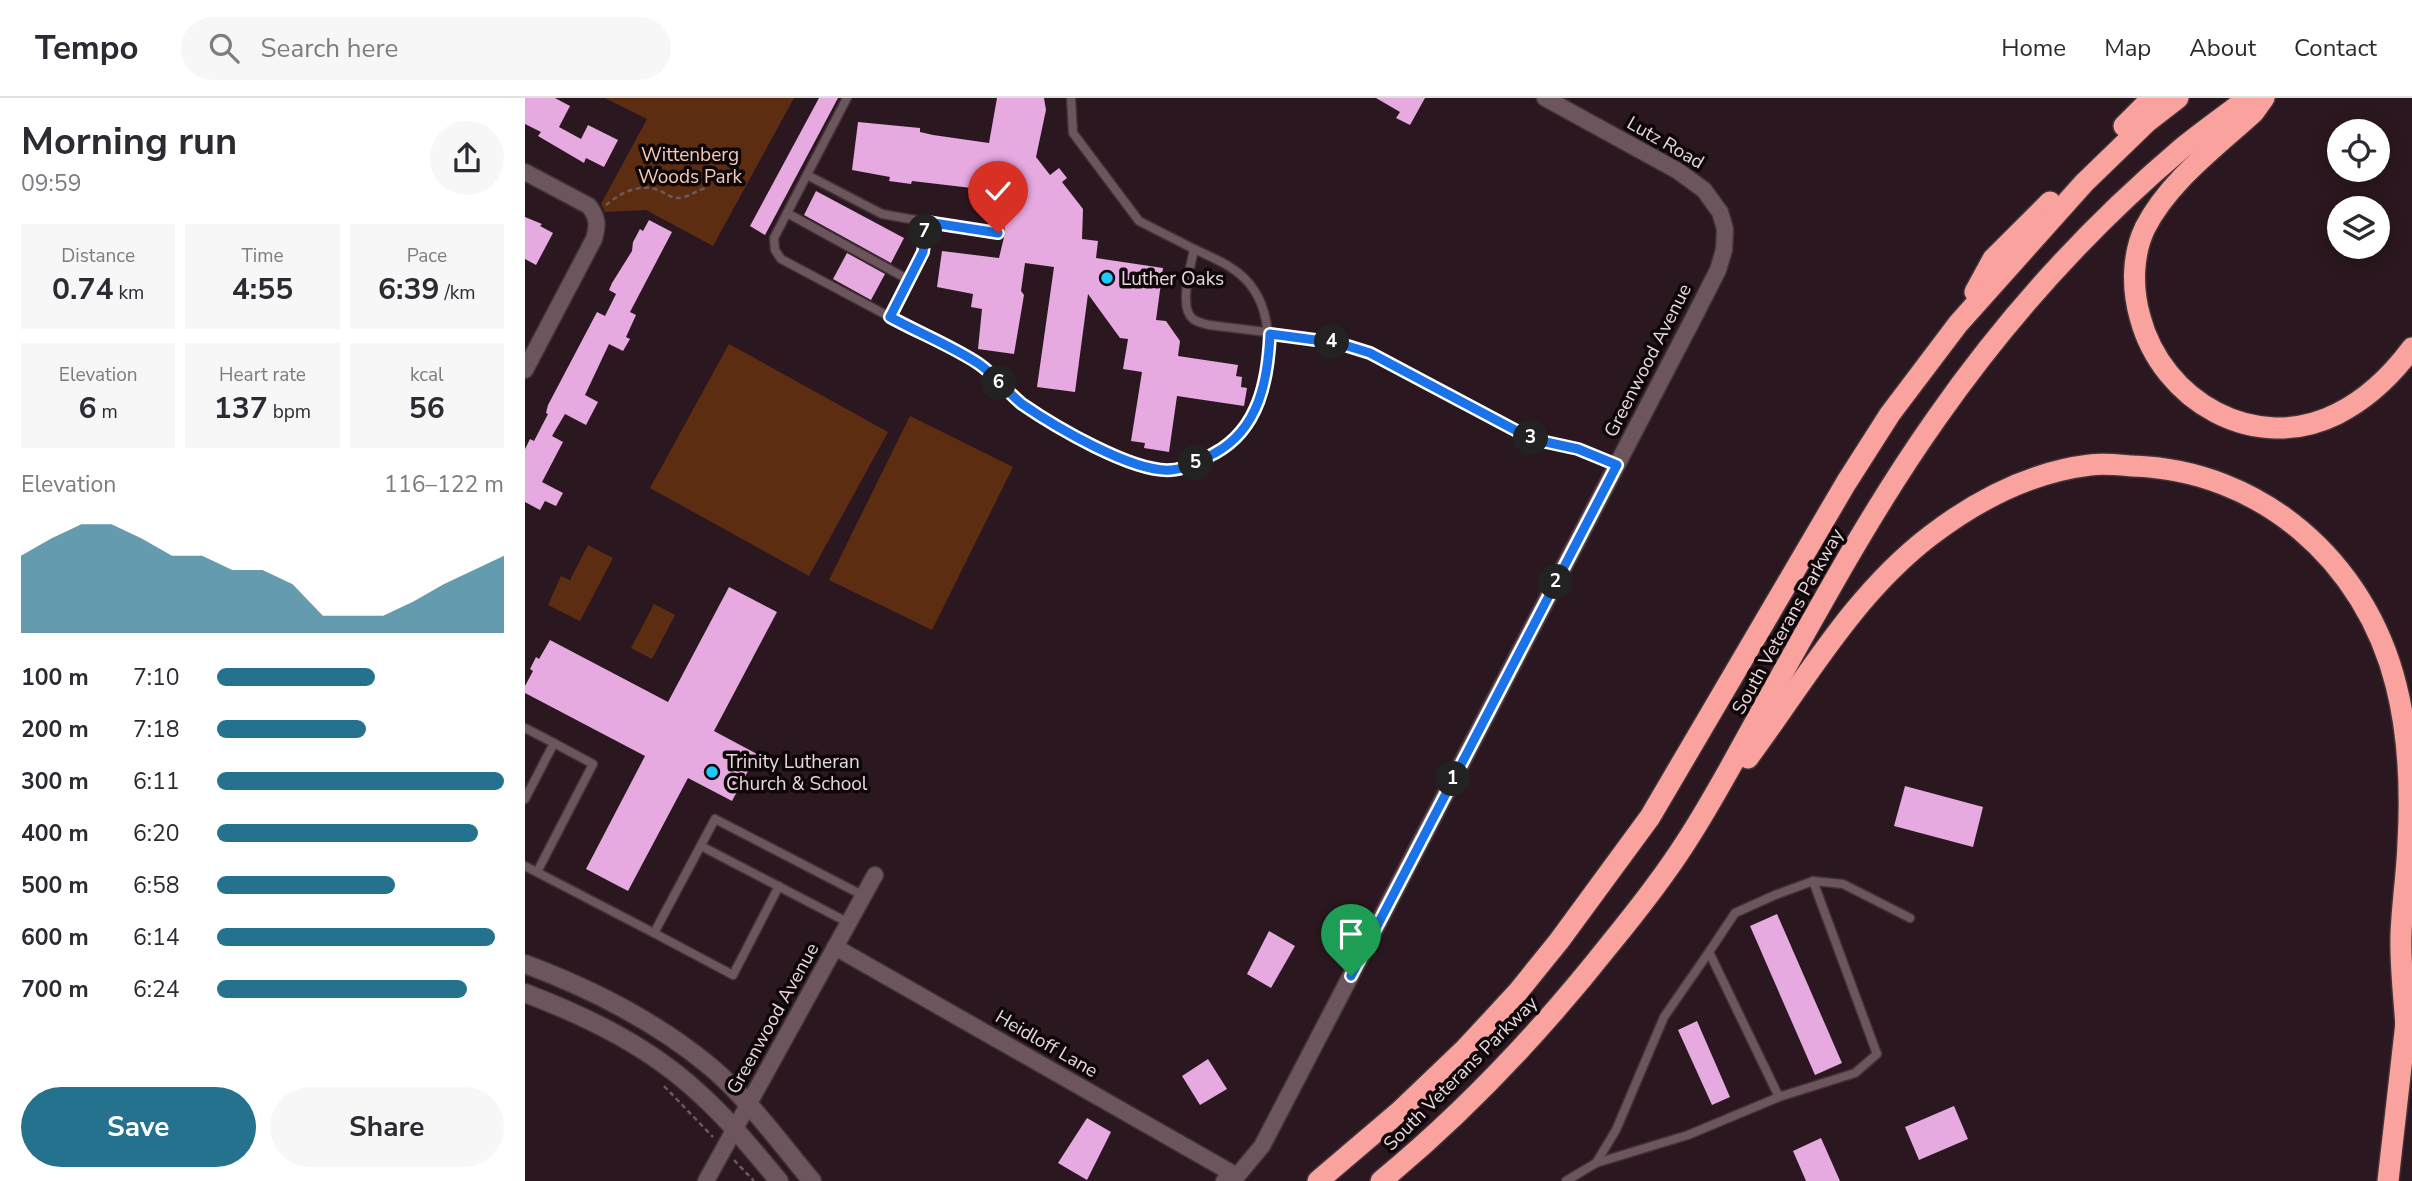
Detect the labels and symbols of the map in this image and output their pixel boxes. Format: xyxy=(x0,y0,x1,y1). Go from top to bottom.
street label: Lutz Road xyxy=(1622,110,1709,175)
park label: Wittenberg Woods Park xyxy=(638,142,742,190)
pin xyxy=(968,161,1028,233)
pin: 7 xyxy=(907,214,943,250)
place label: Luther Oaks xyxy=(1121,266,1224,292)
marker: Luther Oaks xyxy=(1099,270,1115,286)
street label: Greenwood Avenue xyxy=(1598,279,1698,442)
pin: 4 xyxy=(1315,324,1349,360)
pin: 6 xyxy=(981,366,1016,400)
pin: 3 xyxy=(1513,420,1549,456)
pin: 5 xyxy=(1179,446,1213,480)
street label: South Veterans Parkway xyxy=(1726,524,1850,719)
pin: 2 xyxy=(1539,564,1573,600)
place label: Trinity Lutheran Church & School xyxy=(726,749,868,797)
pin: 1 xyxy=(1436,762,1471,796)
marker: Trinity Lutheran Church & School xyxy=(704,764,720,780)
pin xyxy=(1321,904,1381,976)
street label: Greenwood Avenue xyxy=(721,938,825,1099)
street label: South Veterans Parkway xyxy=(1378,991,1544,1157)
street label: Heidloff Lane xyxy=(990,1004,1103,1084)

